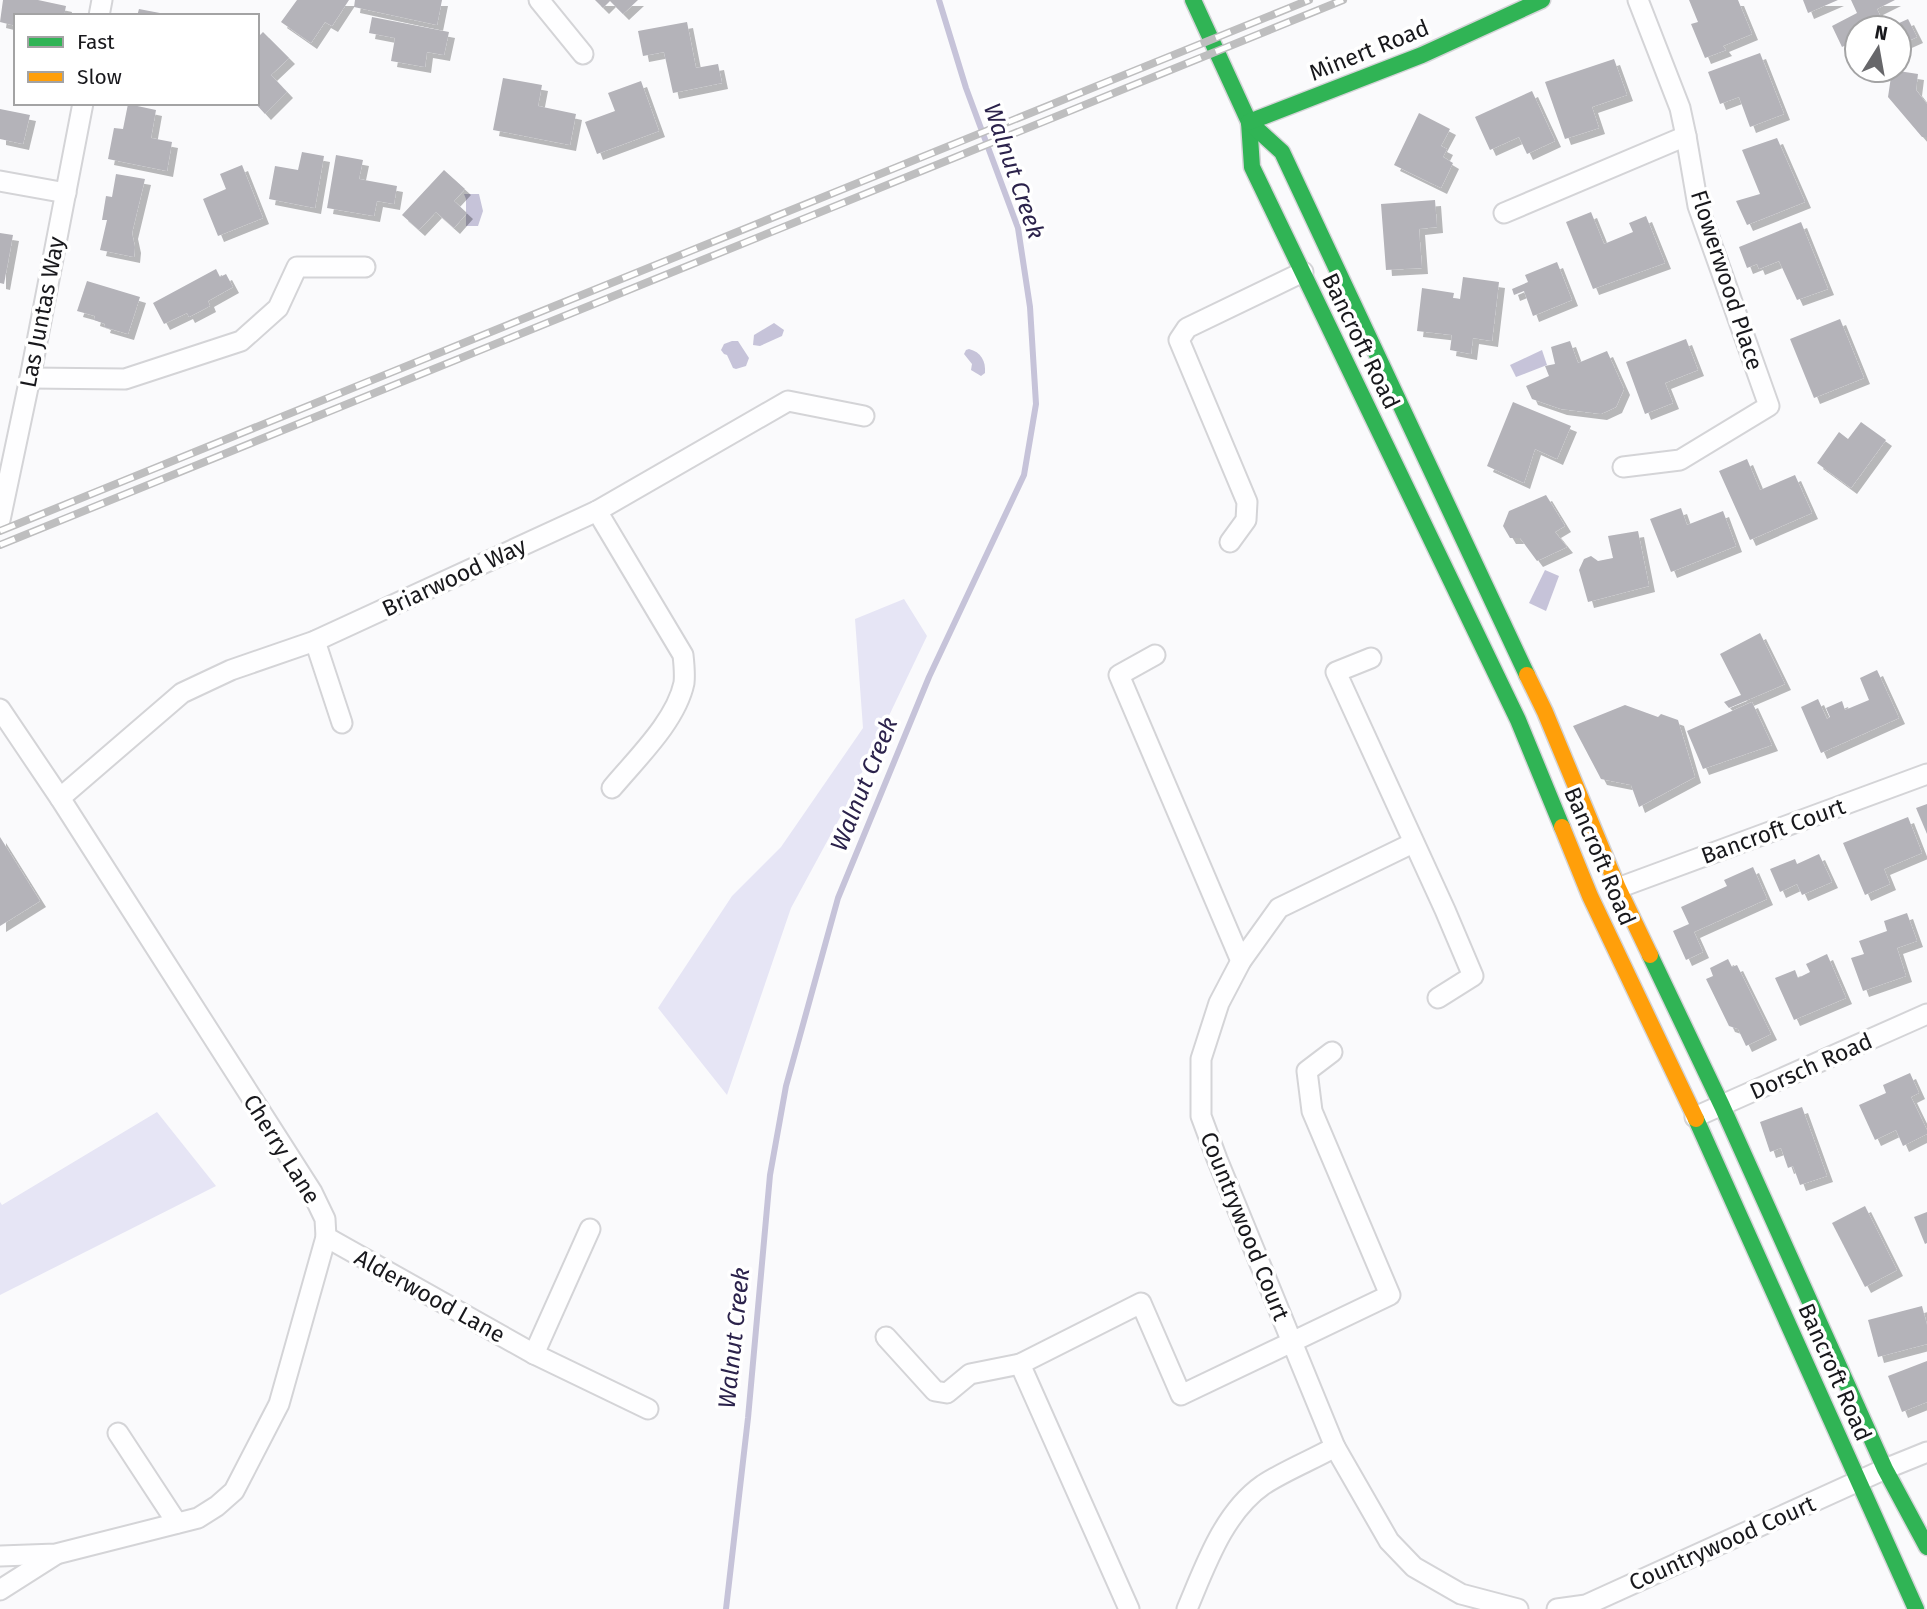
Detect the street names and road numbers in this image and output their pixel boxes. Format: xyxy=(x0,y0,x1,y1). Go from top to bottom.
street label: Minert Road xyxy=(1305,13,1433,87)
street label: Flowerwood Place xyxy=(1685,186,1769,374)
street label: Las Juntas Way xyxy=(14,233,70,390)
street label: Bancroft Road xyxy=(1316,268,1406,414)
street label: Briarwood Way xyxy=(378,531,531,623)
street label: Bancroft Road xyxy=(1558,783,1642,929)
street label: Bancroft Court xyxy=(1697,792,1849,870)
street label: Dorsch Road xyxy=(1745,1027,1877,1105)
street label: Cherry Lane xyxy=(237,1089,327,1209)
street label: Countrywood Court xyxy=(1194,1128,1296,1325)
street label: Alderwood Lane xyxy=(350,1243,510,1349)
street label: Bancroft Road xyxy=(1792,1299,1878,1445)
street label: Countrywood Court xyxy=(1625,1489,1820,1597)

